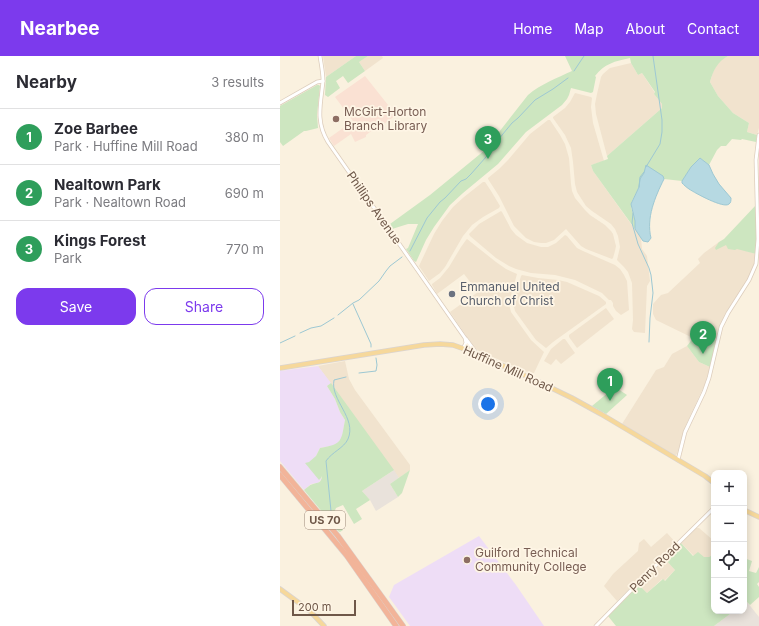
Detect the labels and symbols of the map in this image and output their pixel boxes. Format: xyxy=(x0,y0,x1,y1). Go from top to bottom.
place label: McGirt-Horton Branch Library xyxy=(344,104,428,133)
marker: McGirt-Horton Branch Library xyxy=(331,114,341,124)
pin: 3 xyxy=(475,126,501,159)
street label: Phillips Avenue xyxy=(344,168,405,247)
place label: Emmanuel United Church of Christ xyxy=(460,279,560,308)
marker: Emmanuel United Church of Christ xyxy=(447,289,457,299)
pin: 2 xyxy=(690,321,716,354)
street label: Huffine Mill Road xyxy=(461,342,555,395)
pin: 1 xyxy=(597,368,623,401)
your location xyxy=(478,394,498,414)
road number: US 70 xyxy=(305,511,345,529)
street label: Penry Road xyxy=(626,538,683,595)
place label: Guilford Technical Community College xyxy=(475,545,586,574)
marker: Guilford Technical Community College xyxy=(462,555,472,565)
scale bar xyxy=(292,598,356,617)

